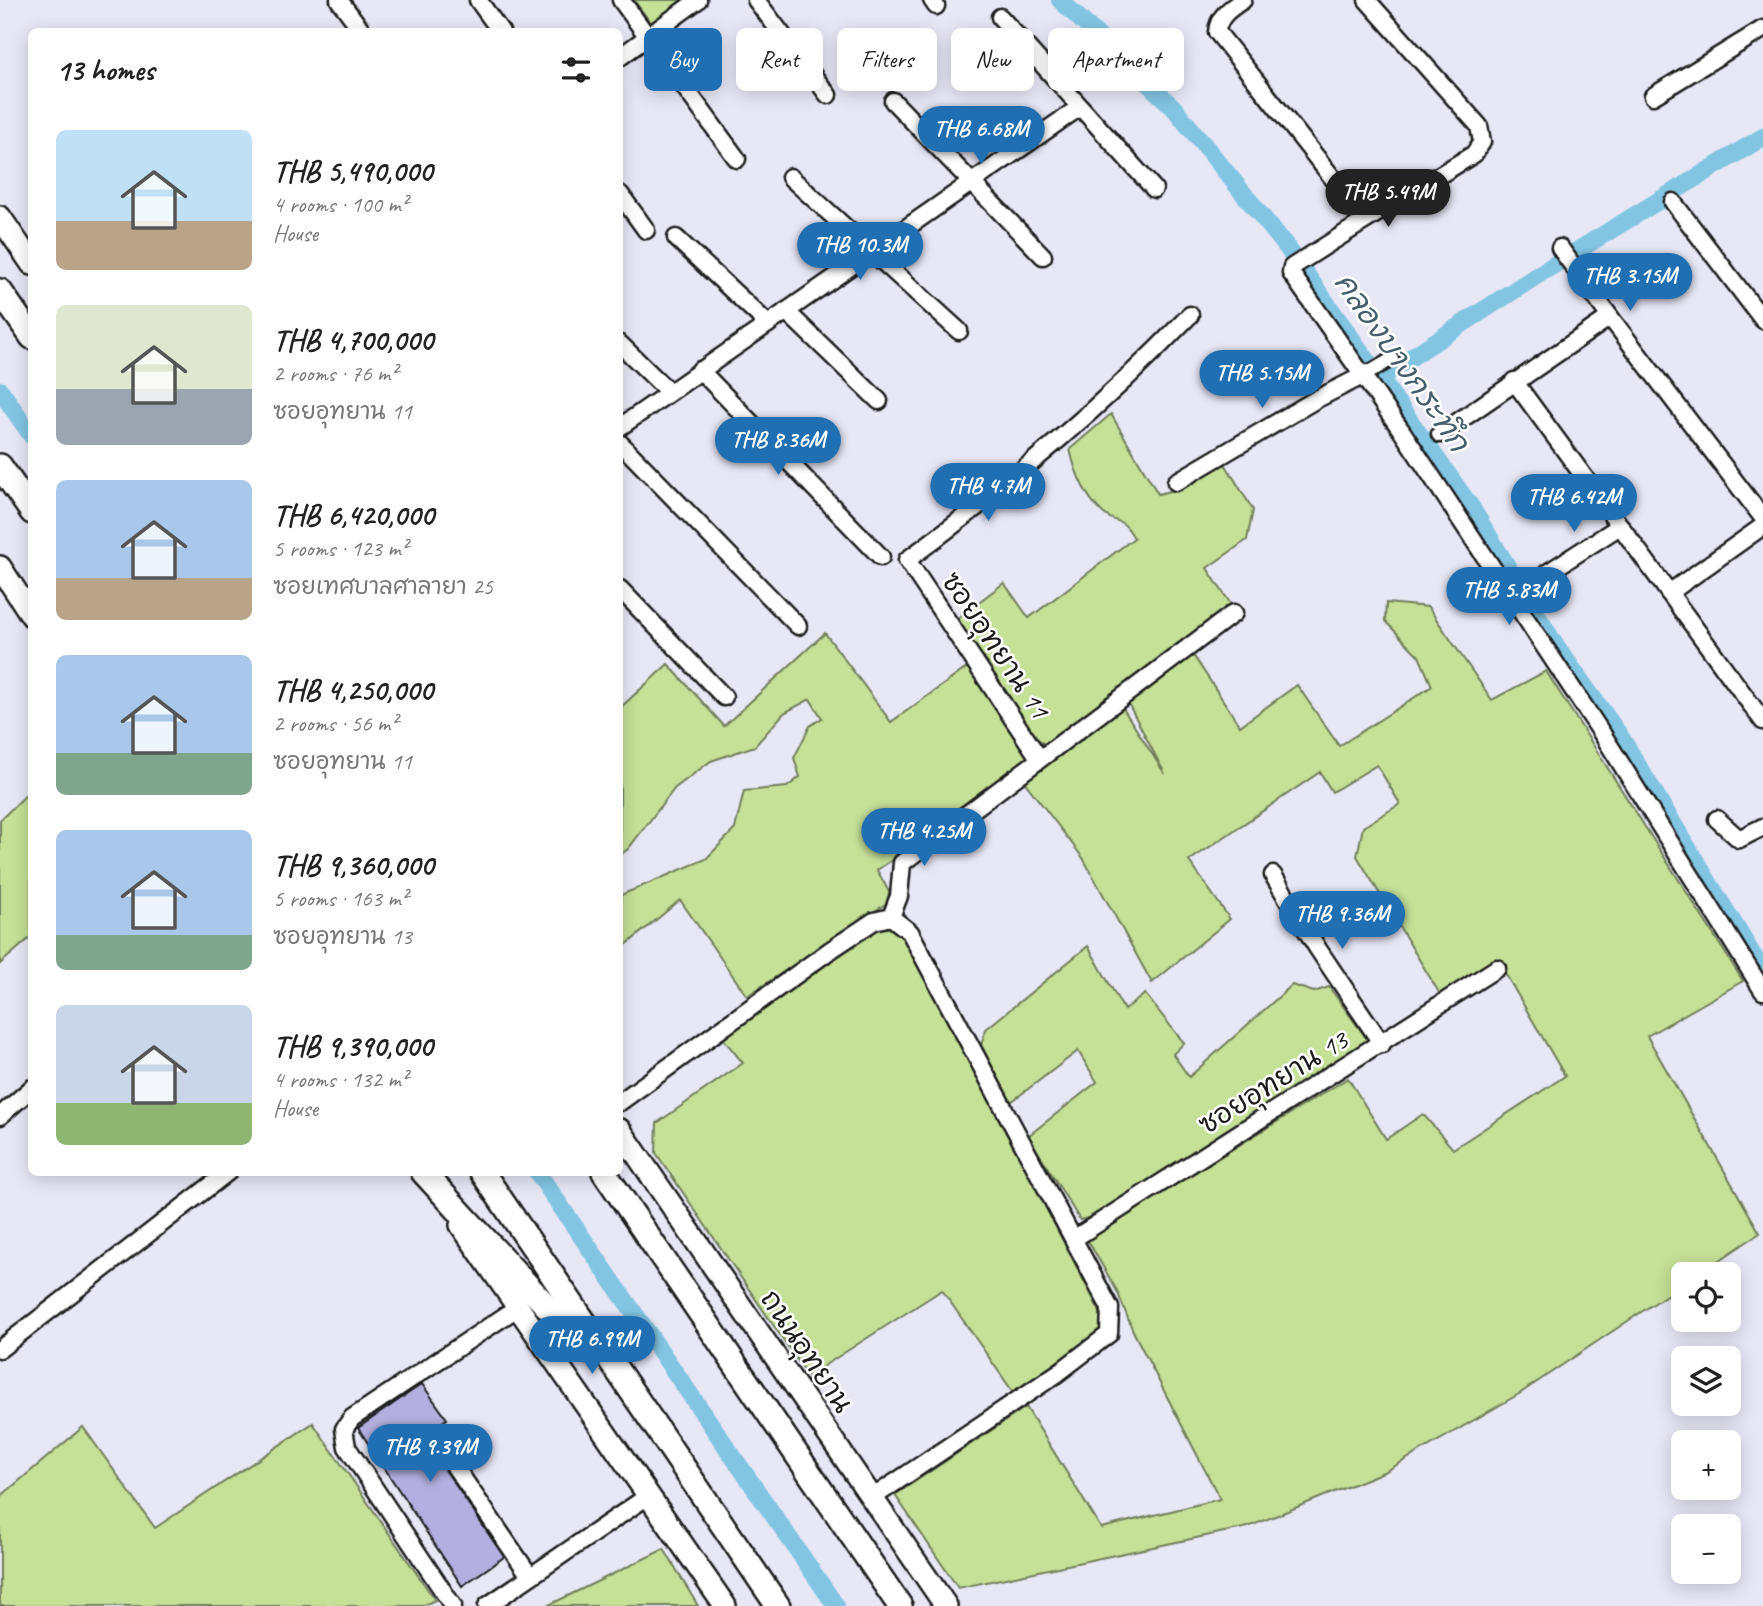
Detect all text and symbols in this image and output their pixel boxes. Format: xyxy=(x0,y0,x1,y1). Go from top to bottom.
chip: Buy xyxy=(644,28,722,91)
chip: Rent xyxy=(736,28,823,91)
chip: Filters xyxy=(837,28,937,91)
chip: New xyxy=(951,28,1034,91)
chip: Apartment xyxy=(1048,28,1184,91)
text: 13 homes xyxy=(56,51,154,89)
icon: filters xyxy=(557,51,595,89)
pin: THB 6.68M xyxy=(901,106,1061,166)
text: THB 6.68M xyxy=(934,114,1028,143)
text: THB 5,490,000 xyxy=(273,152,432,190)
icon: home xyxy=(112,158,196,242)
pin: THB 5.49M xyxy=(1308,170,1468,229)
text: THB 5.49M xyxy=(1342,177,1435,206)
text: 4 rooms · 100 m² xyxy=(273,190,408,219)
text: House xyxy=(273,219,318,248)
pin: THB 10.3M xyxy=(780,222,940,282)
text: THB 10.3M xyxy=(813,230,907,259)
pin: THB 3.15M xyxy=(1550,254,1710,313)
text: THB 3.15M xyxy=(1583,261,1677,290)
water label: คลองบางกระทึก xyxy=(1326,265,1479,460)
text: THB 4,700,000 xyxy=(273,321,433,359)
icon: home xyxy=(112,333,196,417)
pin: THB 5.15M xyxy=(1182,350,1342,410)
text: THB 5.15M xyxy=(1216,358,1308,387)
text: 2 rooms · 76 m² xyxy=(273,359,397,388)
text: ซอยอุทยาน 11 xyxy=(273,397,412,426)
pin: THB 8.36M xyxy=(698,418,858,477)
text: THB 8.36M xyxy=(731,425,825,454)
pin: THB 4.7M xyxy=(916,463,1060,523)
text: THB 4.7M xyxy=(946,471,1030,500)
pin: THB 6.42M xyxy=(1494,475,1654,534)
text: THB 6.42M xyxy=(1527,482,1621,511)
text: THB 6,420,000 xyxy=(273,496,434,534)
icon: home xyxy=(112,508,196,592)
text: 5 rooms · 123 m² xyxy=(273,534,408,563)
street label: ซอยอุทยาน 11 xyxy=(932,565,1059,728)
pin: THB 5.83M xyxy=(1429,568,1589,627)
text: ซอยเทศบาลศาลายา 25 xyxy=(273,572,493,601)
text: THB 5.83M xyxy=(1462,575,1556,604)
text: THB 4,250,000 xyxy=(273,671,433,709)
icon: home xyxy=(112,683,196,767)
text: 2 rooms · 56 m² xyxy=(273,709,397,738)
text: ซอยอุทยาน 11 xyxy=(273,747,412,776)
pin: THB 4.25M xyxy=(844,808,1004,868)
text: THB 4.25M xyxy=(877,816,971,845)
text: THB 9,360,000 xyxy=(273,846,433,884)
icon: home xyxy=(112,858,196,942)
text: 5 rooms · 163 m² xyxy=(273,884,408,913)
pin: THB 9.36M xyxy=(1262,892,1422,951)
text: THB 9.36M xyxy=(1295,899,1389,928)
text: ซอยอุทยาน 13 xyxy=(273,922,412,951)
street label: ซอยอุทยาน 13 xyxy=(1192,1021,1358,1144)
text: THB 9,390,000 xyxy=(273,1027,432,1065)
icon: home xyxy=(112,1033,196,1117)
text: 4 rooms · 132 m² xyxy=(273,1065,408,1094)
text: House xyxy=(273,1094,318,1123)
map controls xyxy=(1671,1262,1741,1584)
button: locate xyxy=(1671,1262,1741,1332)
street label: ถนนอุทยาน xyxy=(751,1283,861,1421)
pin: THB 6.99M xyxy=(512,1316,672,1376)
text: THB 6.99M xyxy=(545,1324,639,1353)
button: layers xyxy=(1671,1346,1741,1416)
pin: THB 9.39M xyxy=(350,1424,510,1484)
button: + xyxy=(1671,1430,1741,1500)
text: THB 9.39M xyxy=(383,1432,477,1461)
button: − xyxy=(1671,1514,1741,1584)

